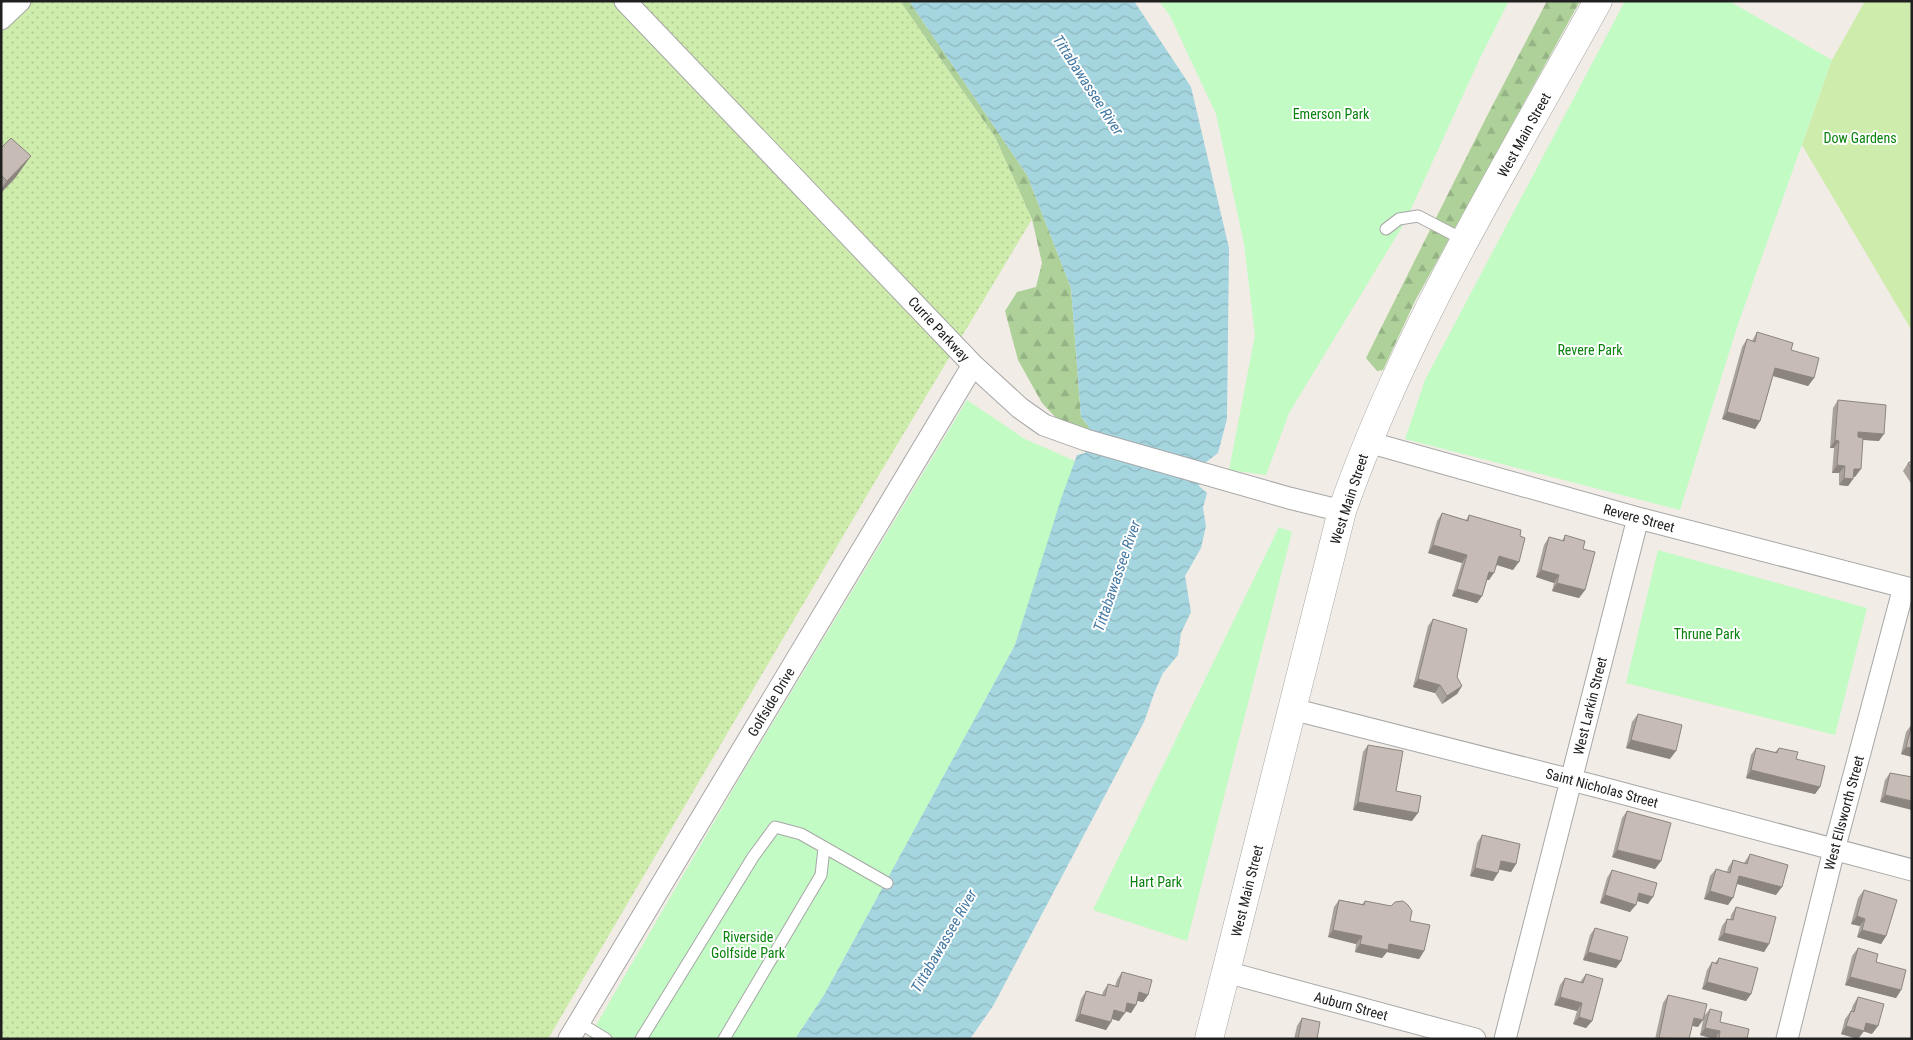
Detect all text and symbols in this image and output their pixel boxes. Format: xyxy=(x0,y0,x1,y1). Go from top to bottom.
water label: Tittabawassee River xyxy=(1049,32,1127,139)
street label: West Main Street xyxy=(1494,90,1554,180)
park label: Emerson Park xyxy=(1293,106,1370,122)
park label: Dow Gardens xyxy=(1823,130,1897,146)
street label: Currie Parkway xyxy=(905,293,973,365)
park label: Revere Park xyxy=(1557,342,1623,358)
street label: West Main Street xyxy=(1327,452,1371,546)
street label: Revere Street xyxy=(1602,501,1676,535)
water label: Tittabawassee River xyxy=(1090,518,1145,634)
park label: Thrune Park xyxy=(1674,626,1741,642)
street label: West Larkin Street xyxy=(1570,655,1610,757)
street label: Golfside Drive xyxy=(744,664,798,739)
street label: West Ellsworth Street xyxy=(1821,754,1867,872)
street label: Saint Nicholas Street xyxy=(1544,765,1660,811)
street label: West Main Street xyxy=(1228,843,1266,939)
park label: Hart Park xyxy=(1130,874,1183,890)
water label: Tittabawassee River xyxy=(907,886,981,996)
park label: Riverside Golfside Park xyxy=(711,929,786,961)
street label: Auburn Street xyxy=(1312,989,1390,1023)

